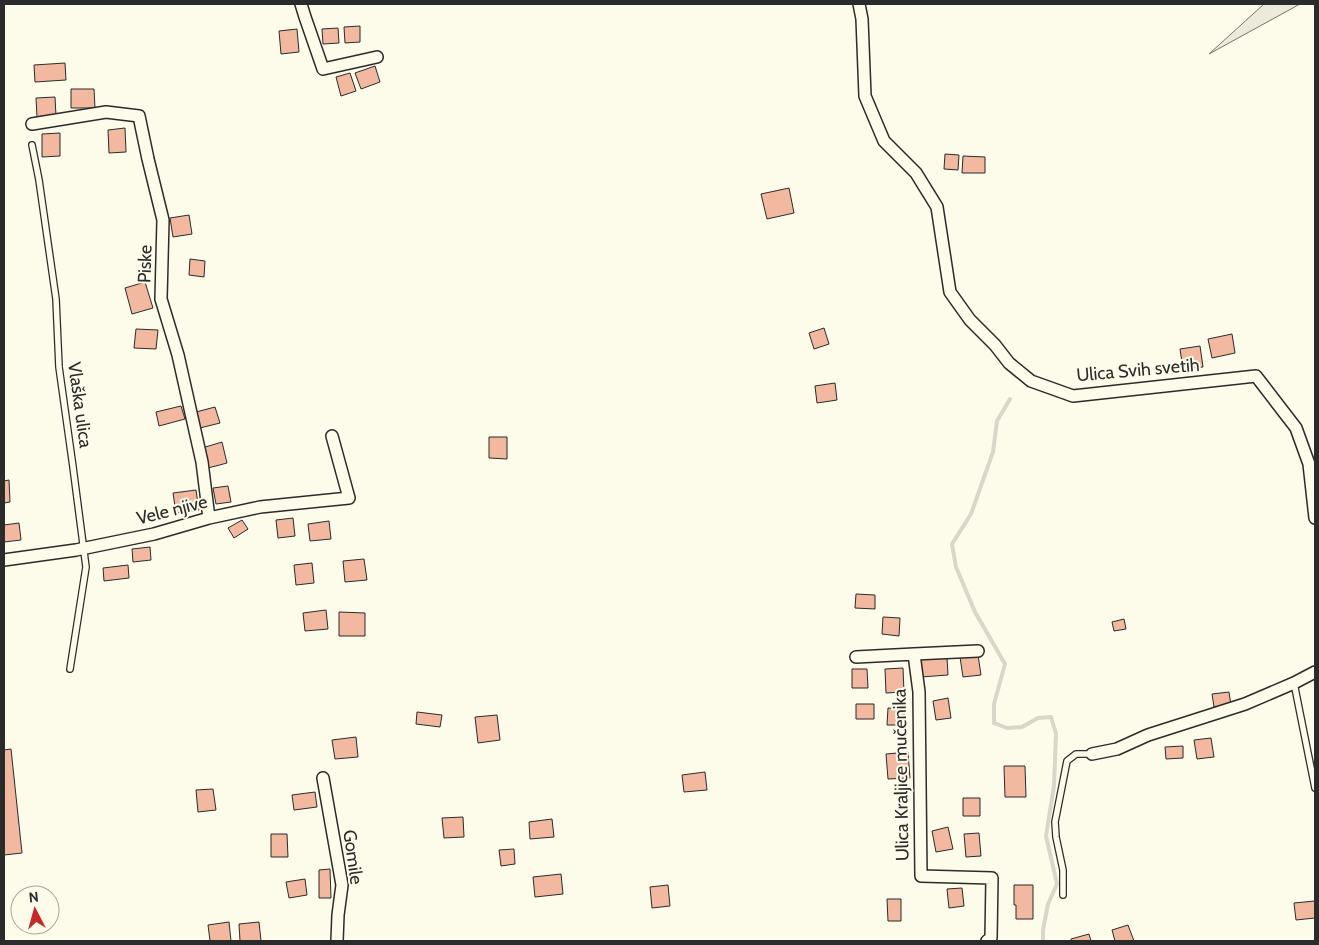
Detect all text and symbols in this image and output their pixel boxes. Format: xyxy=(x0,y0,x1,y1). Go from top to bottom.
street label: Piske xyxy=(133,244,157,284)
street label: Ulica Svih svetih xyxy=(1076,354,1200,386)
street label: Vlaška ulica xyxy=(63,361,97,450)
street label: Vele njive xyxy=(134,491,210,529)
street label: Ulica Kraljice mučenika xyxy=(888,688,914,861)
street label: Gomile xyxy=(338,828,368,886)
north arrow xyxy=(10,885,60,935)
text: N xyxy=(28,888,40,907)

